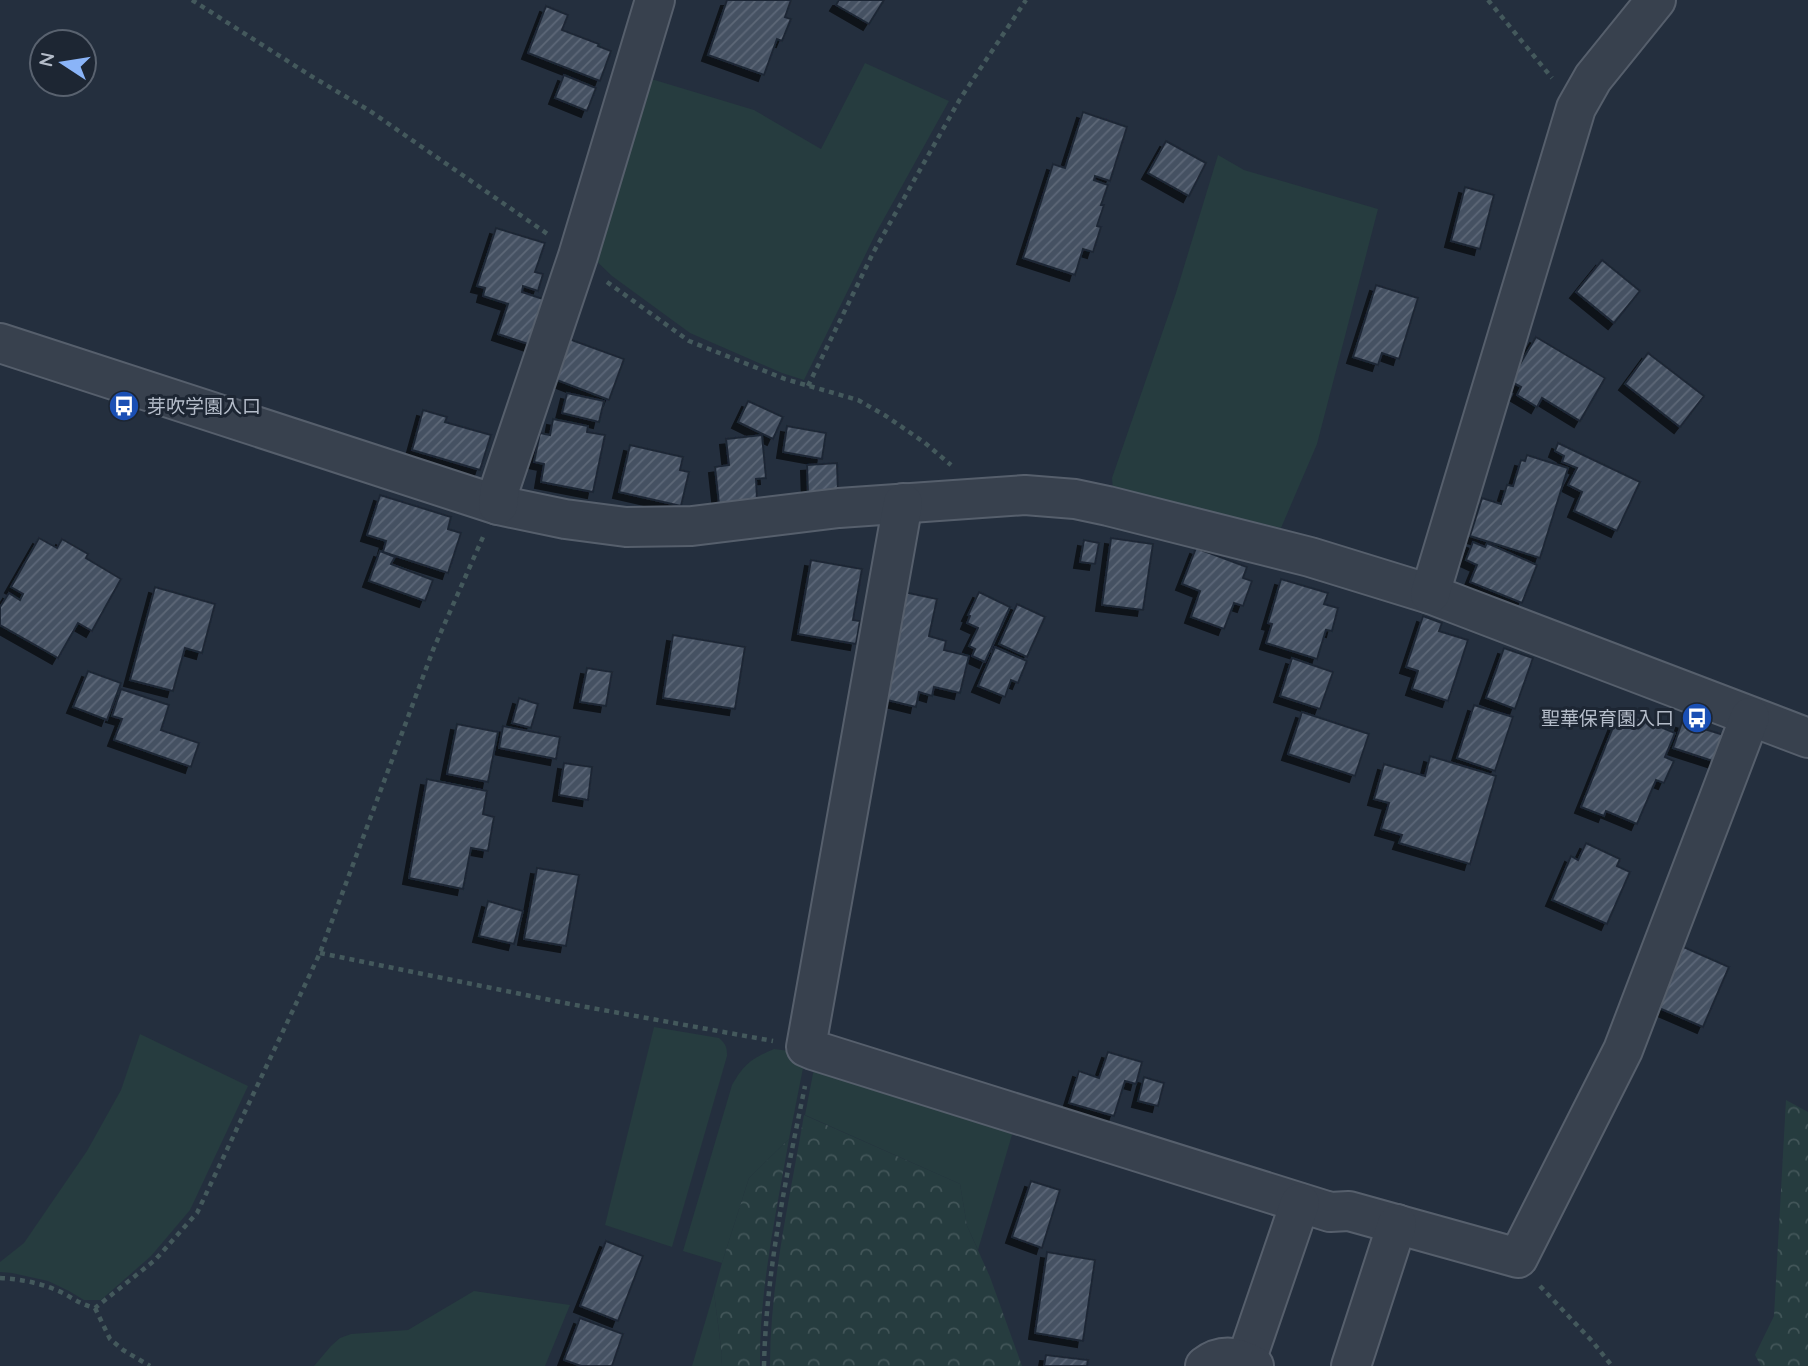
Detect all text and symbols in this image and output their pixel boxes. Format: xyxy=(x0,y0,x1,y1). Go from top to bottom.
north arrow xyxy=(28,28,98,98)
text: N xyxy=(33,50,60,69)
bus stop icon: 芽吹学園入口 xyxy=(107,389,141,423)
place label: 芽吹学園入口 xyxy=(147,394,261,418)
bus stop icon: 聖華保育園入口 xyxy=(1680,701,1714,735)
place label: 聖華保育園入口 xyxy=(1541,706,1674,730)

